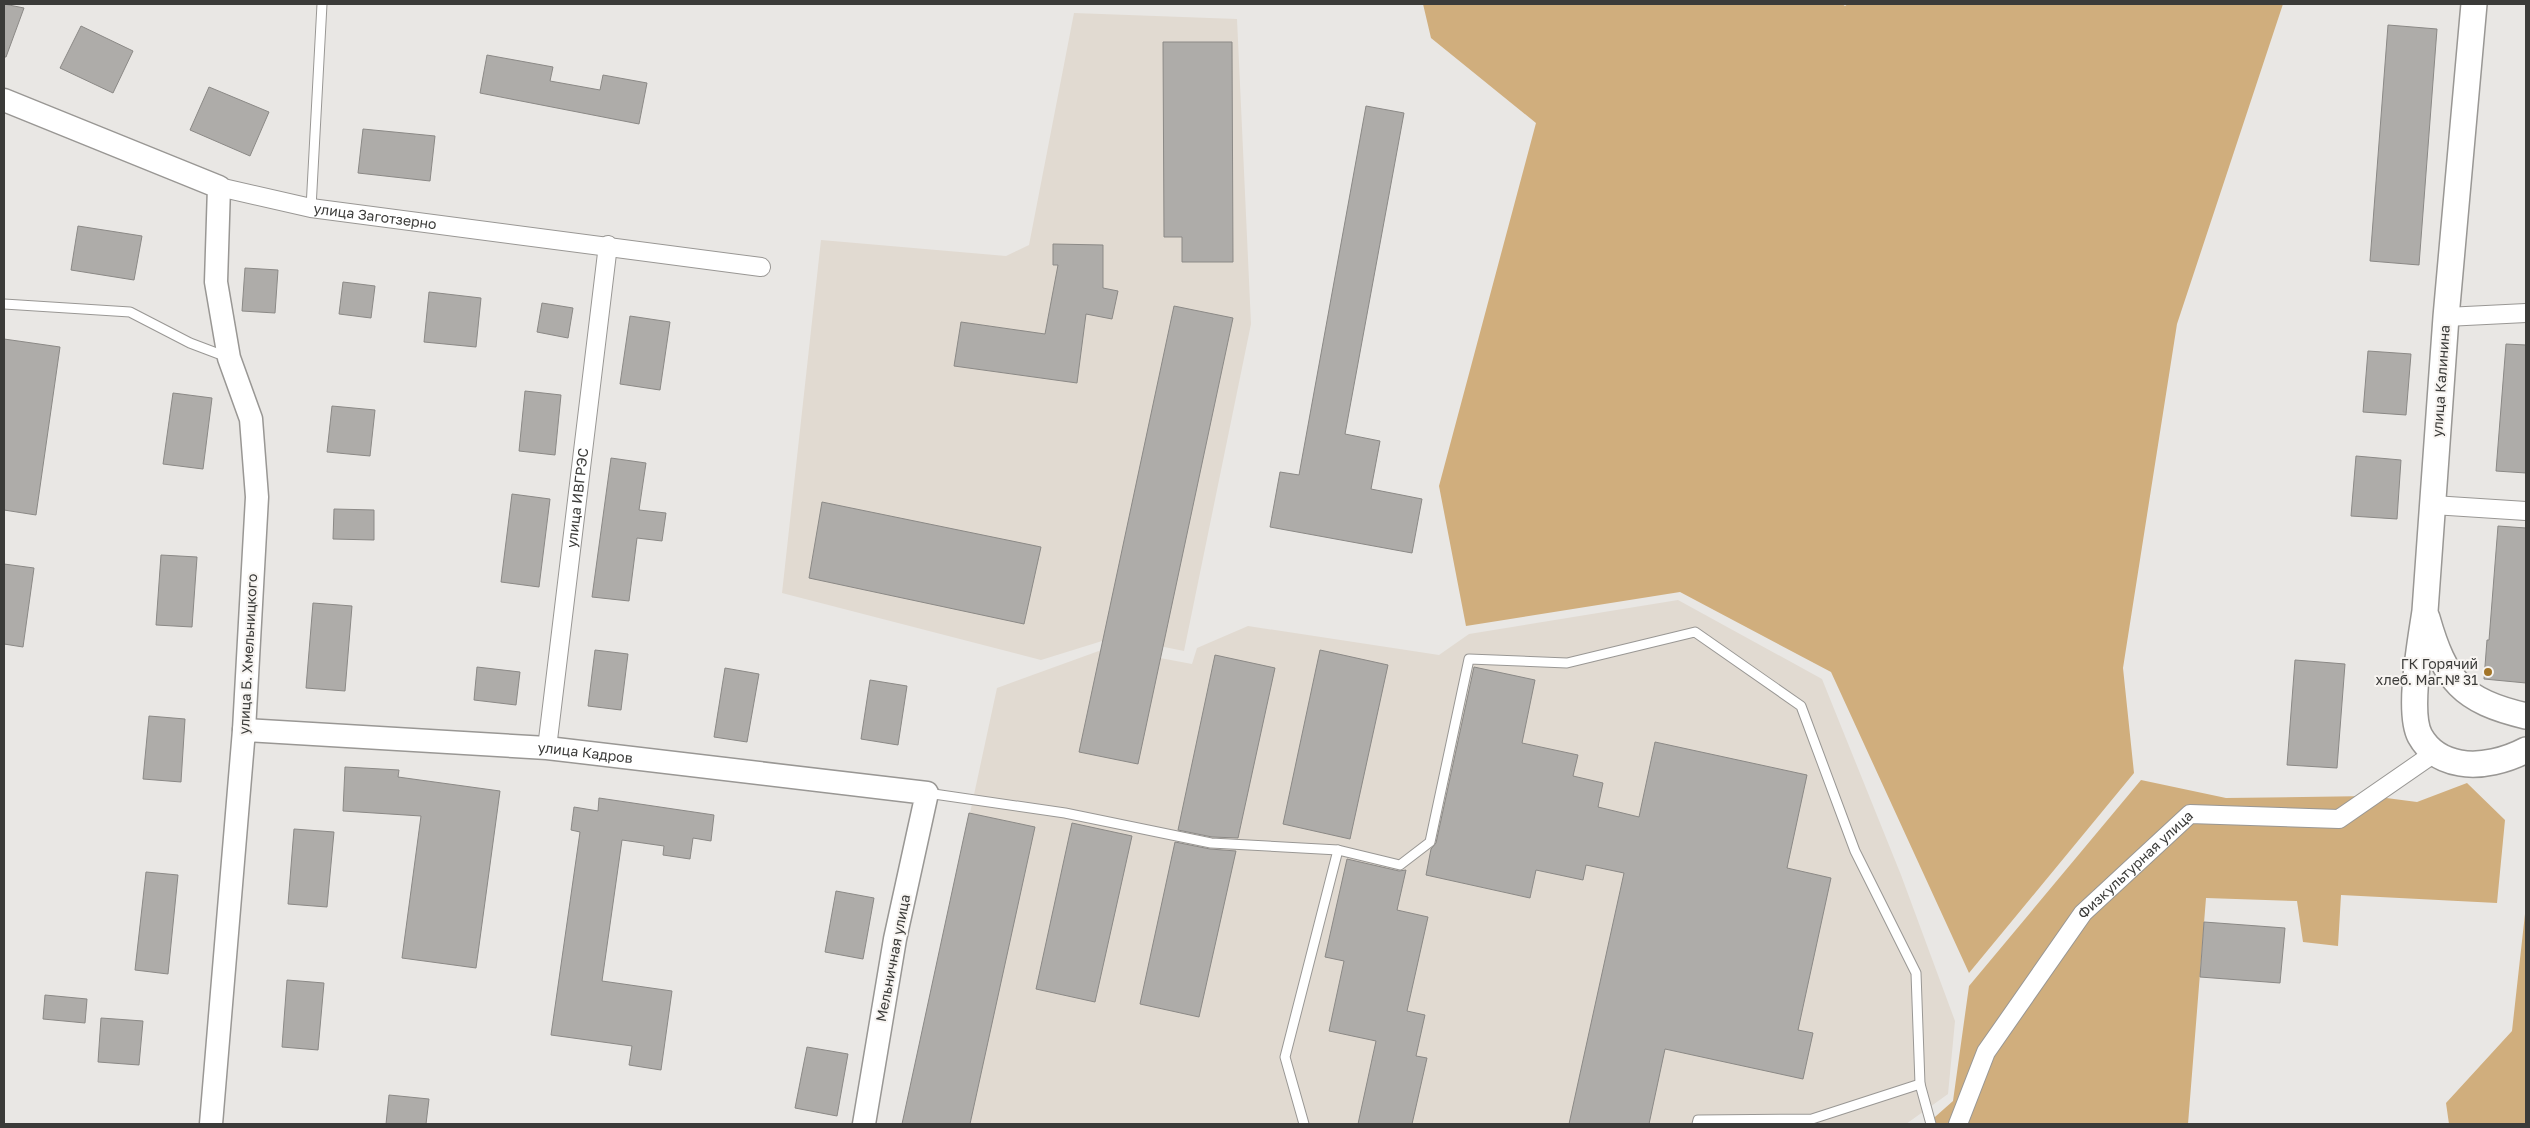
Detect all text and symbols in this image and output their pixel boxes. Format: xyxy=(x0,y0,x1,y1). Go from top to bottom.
street label: улица Заготзерно xyxy=(313,199,438,232)
street label: улица Калинина xyxy=(2428,324,2453,438)
street label: улица ИВГРЭС xyxy=(562,447,591,549)
street label: улица Б. Хмельницкого xyxy=(235,573,260,735)
place label: ГК Горячий хлеб. Маг.№ 31 xyxy=(2376,655,2478,688)
marker: ГК Горячий хлеб. Маг.№ 31 xyxy=(2482,666,2494,678)
street label: улица Кадров xyxy=(537,738,634,766)
street label: Физкультурная улица xyxy=(2074,807,2196,922)
street label: Мельничная улица xyxy=(872,893,913,1023)

